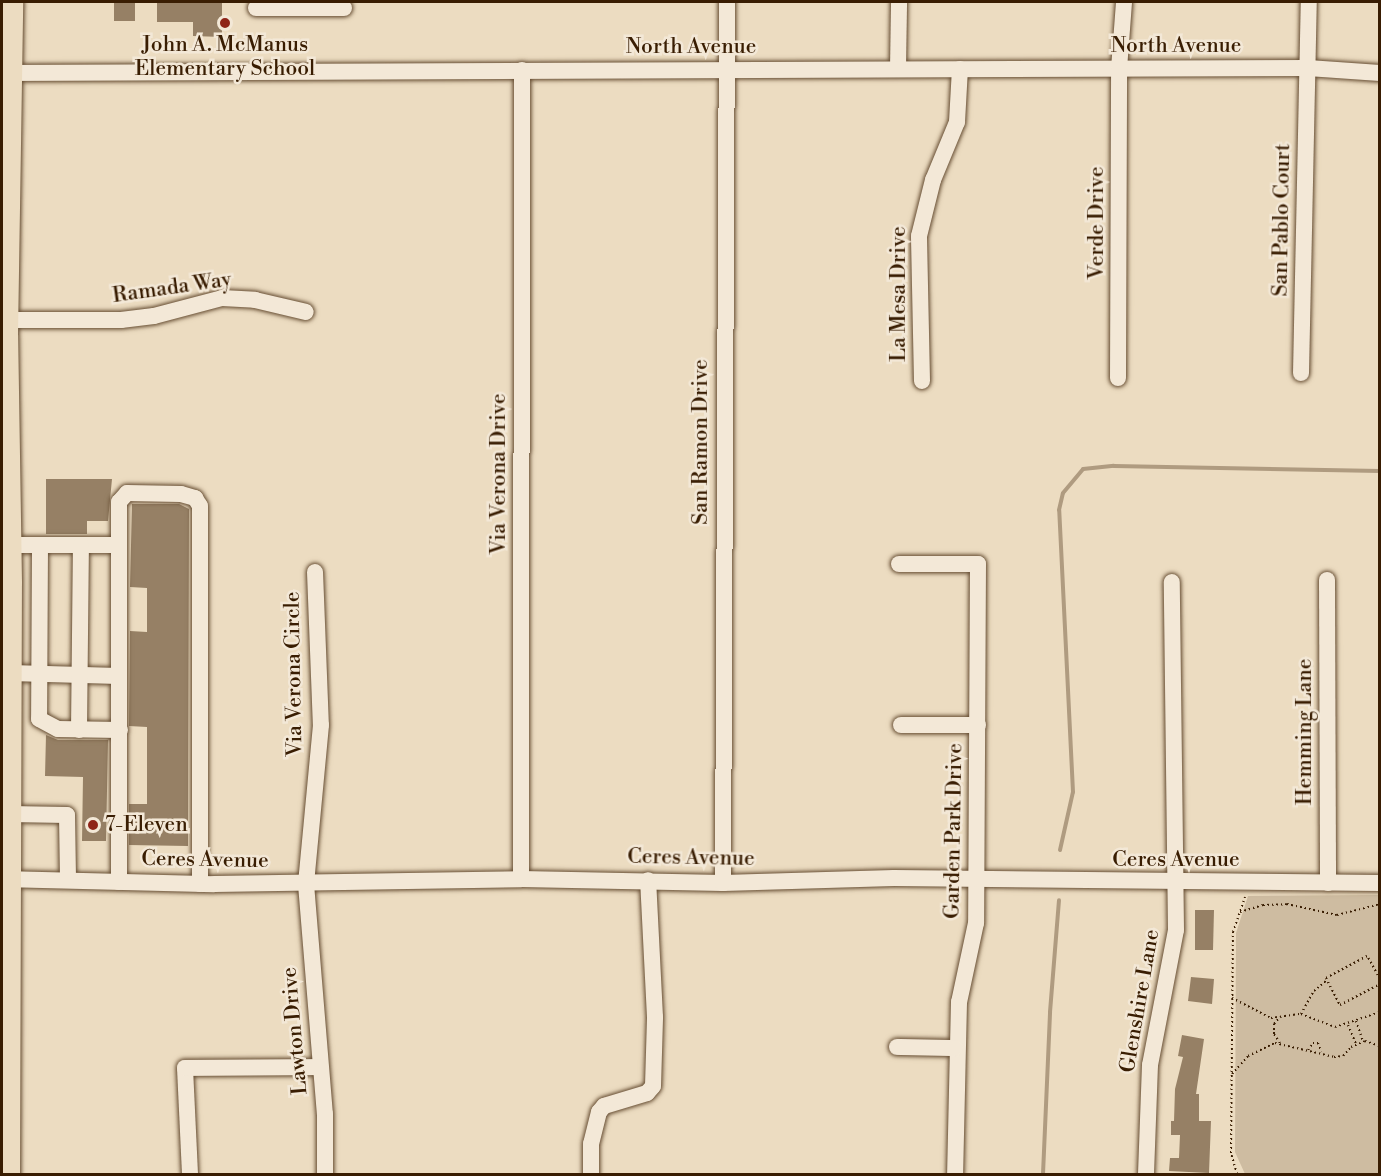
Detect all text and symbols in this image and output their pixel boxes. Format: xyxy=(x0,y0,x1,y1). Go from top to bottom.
marker: John A. McManus Elementary School xyxy=(218,16,232,30)
place label: John A. McManus Elementary School xyxy=(135,32,315,82)
street label: North Avenue xyxy=(1111,33,1241,59)
street label: North Avenue xyxy=(626,34,756,60)
street label: San Pablo Court xyxy=(1268,143,1296,297)
street label: Verde Drive xyxy=(1084,166,1110,280)
street label: La Mesa Drive xyxy=(886,226,912,362)
street label: Ramada Way xyxy=(111,267,233,309)
street label: San Ramon Drive xyxy=(688,359,714,525)
street label: Via Verona Drive xyxy=(486,393,512,555)
street label: Via Verona Circle xyxy=(280,591,308,757)
street label: Hemming Lane xyxy=(1292,659,1318,805)
street label: Garden Park Drive xyxy=(940,743,968,919)
place label: 7-Eleven xyxy=(105,812,188,838)
marker: 7-Eleven xyxy=(86,818,100,832)
street label: Ceres Avenue xyxy=(627,844,755,872)
street label: Ceres Avenue xyxy=(141,846,269,874)
street label: Ceres Avenue xyxy=(1112,847,1240,873)
street label: Glenshire Lane xyxy=(1115,927,1165,1075)
street label: Lawton Drive xyxy=(277,966,313,1096)

